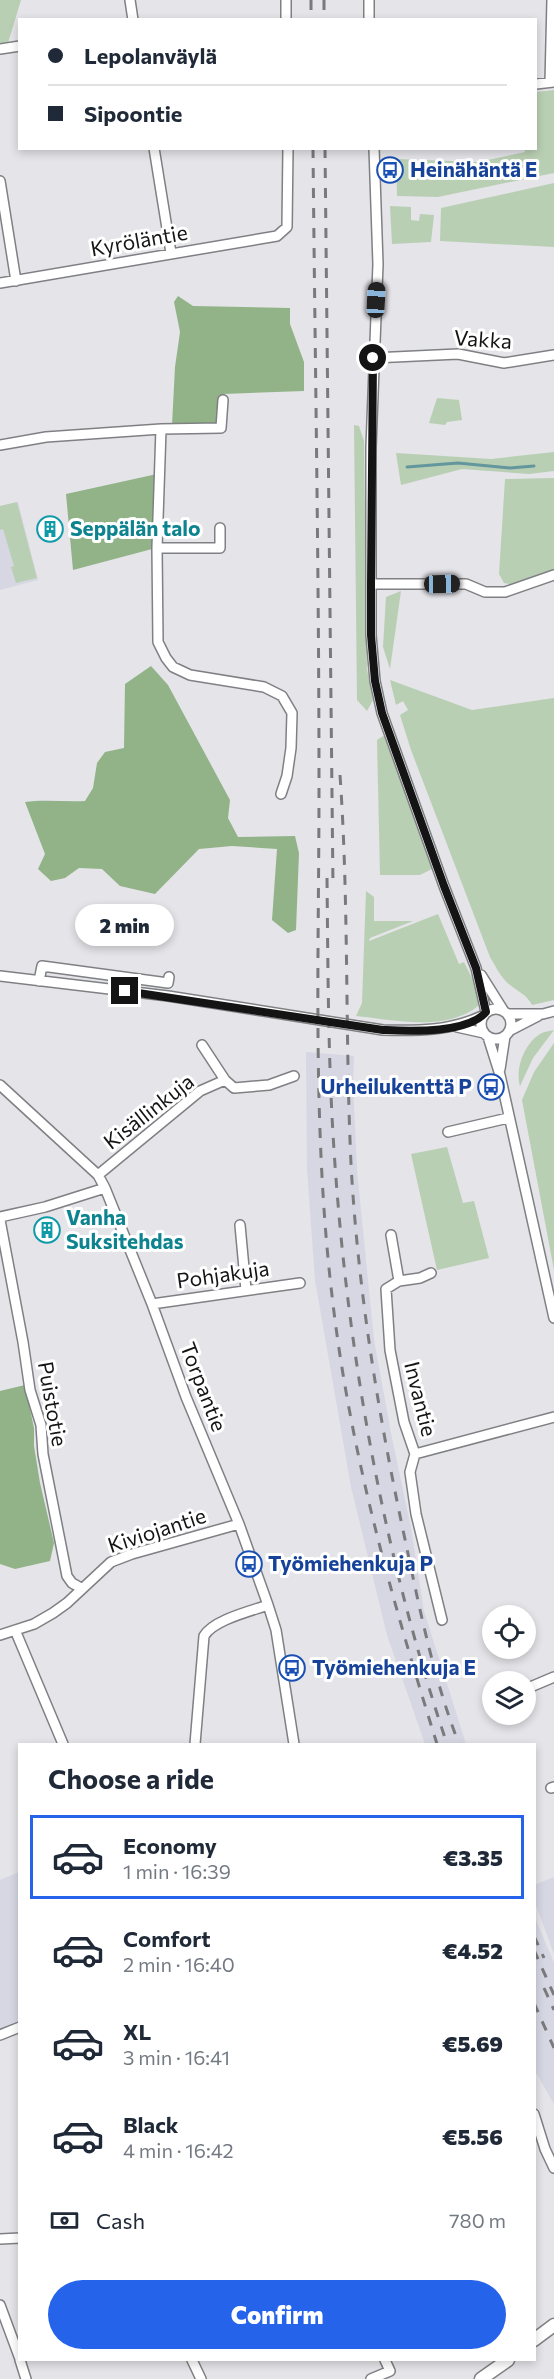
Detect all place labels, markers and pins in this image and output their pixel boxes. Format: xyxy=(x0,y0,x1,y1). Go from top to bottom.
bus stop icon: Heinähäntä E xyxy=(375,155,405,185)
place label: Heinähäntä E xyxy=(410,156,537,181)
building icon: Seppälän talo xyxy=(35,514,65,544)
place label: Seppälän talo xyxy=(70,515,201,540)
bus stop icon: Urheilukenttä P xyxy=(476,1072,506,1102)
place label: Urheilukenttä P xyxy=(320,1073,472,1098)
place label: Vanha Suksitehdas xyxy=(66,1204,184,1253)
building icon: Vanha Suksitehdas xyxy=(32,1215,62,1245)
bus stop icon: Työmiehenkuja P xyxy=(234,1549,264,1579)
place label: Työmiehenkuja P xyxy=(268,1550,433,1575)
bus stop icon: Työmiehenkuja E xyxy=(277,1653,307,1683)
place label: Työmiehenkuja E xyxy=(312,1654,476,1679)

